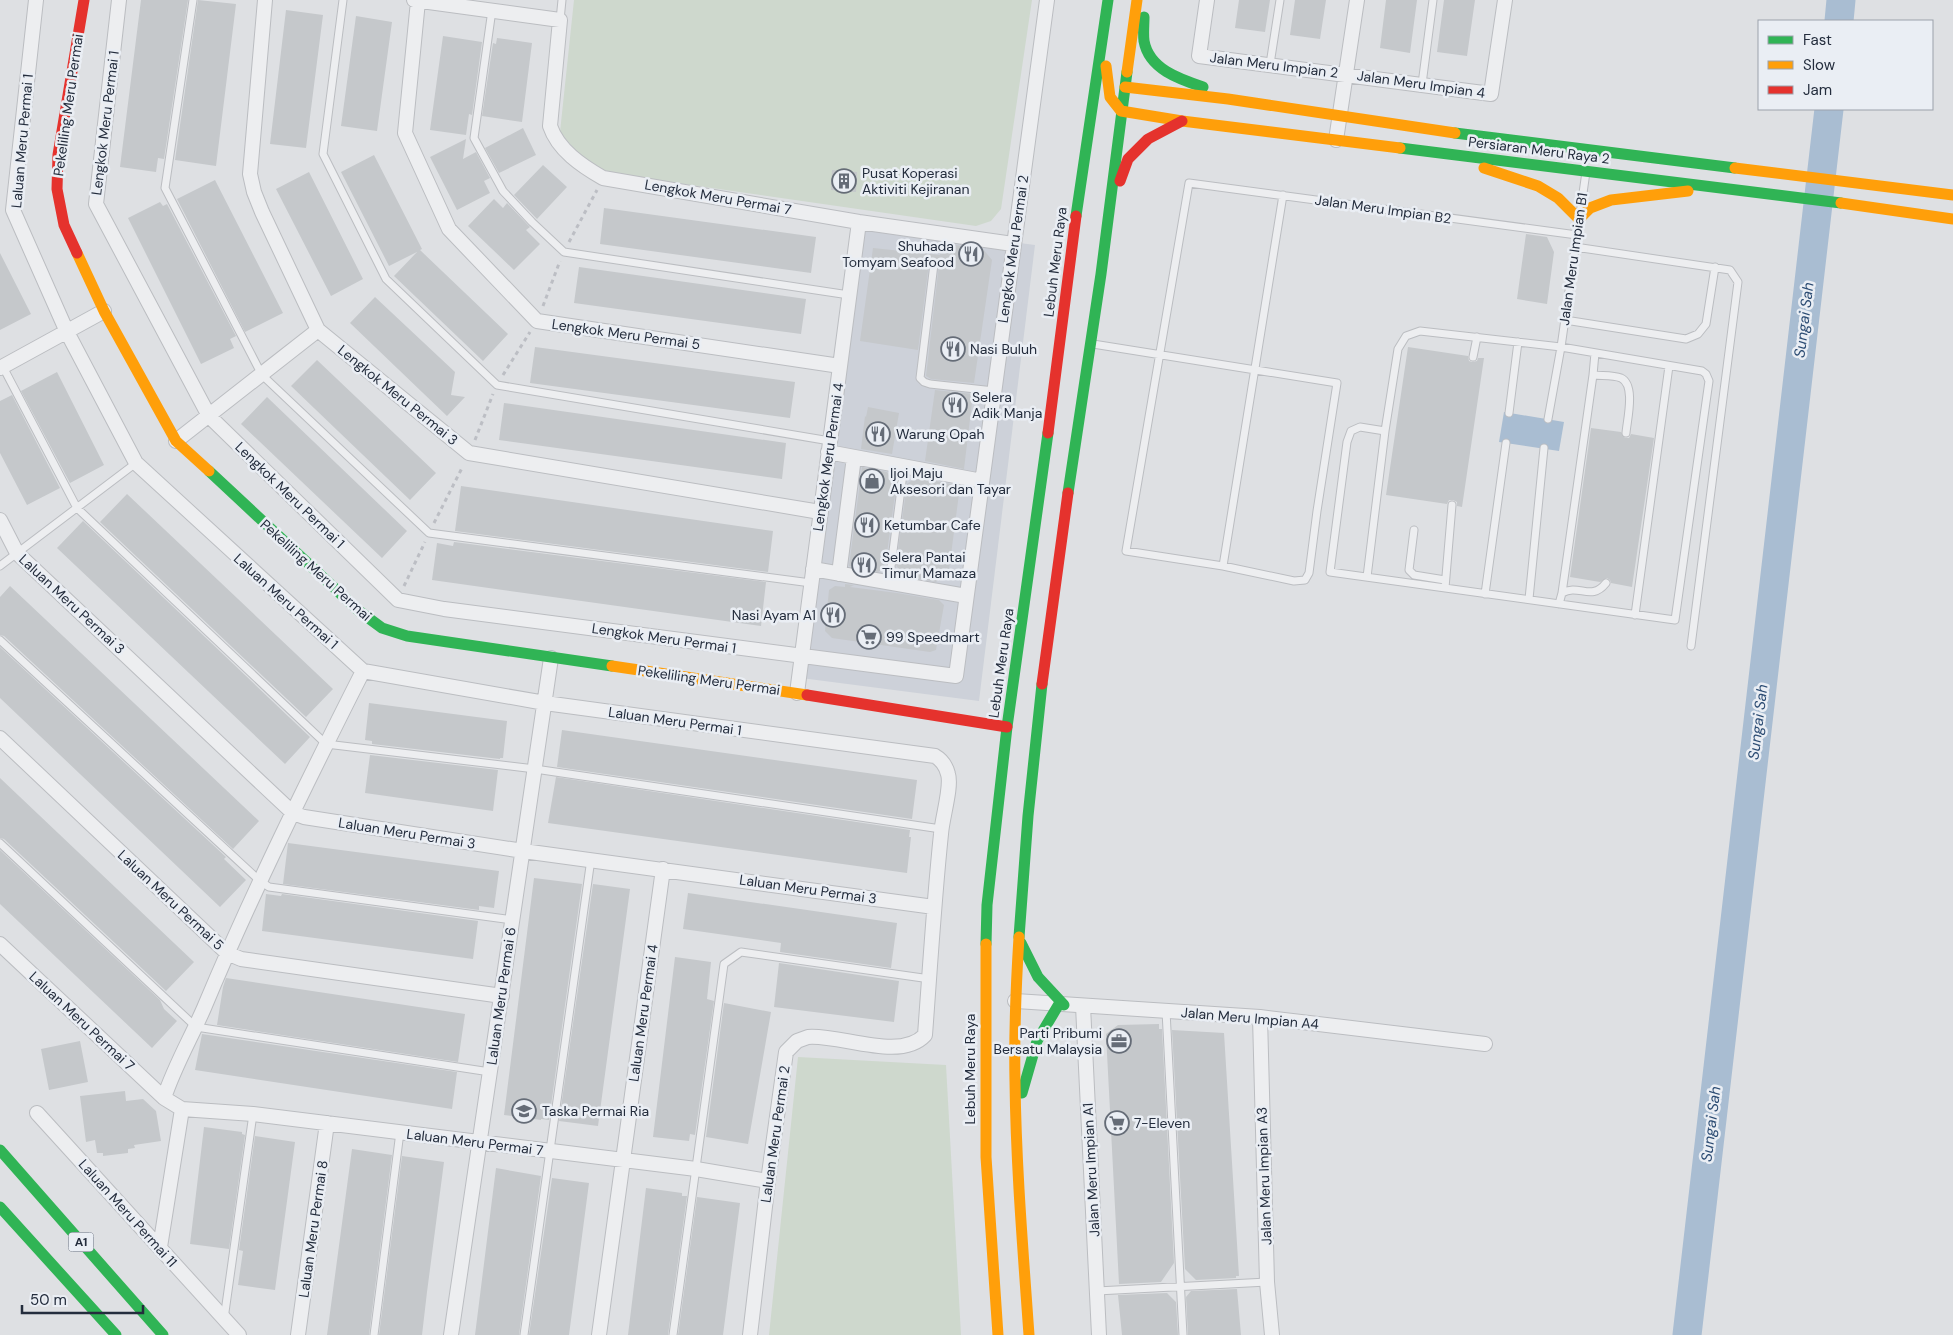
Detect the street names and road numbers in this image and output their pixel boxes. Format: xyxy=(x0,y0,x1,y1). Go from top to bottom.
street label: Pekeliling Meru Permai xyxy=(49,33,87,177)
street label: Jalan Meru Impian 2 xyxy=(1209,48,1339,82)
street label: Lengkok Meru Permai 1 xyxy=(87,50,123,196)
street label: Jalan Meru Impian 4 xyxy=(1356,66,1487,102)
street label: Laluan Meru Permai 1 xyxy=(7,73,37,209)
street label: Persiaran Meru Raya 2 xyxy=(1467,132,1611,168)
street label: Lengkok Meru Permai 2 xyxy=(994,174,1032,324)
street label: Lengkok Meru Permai 7 xyxy=(643,175,793,219)
street label: Jalan Meru Impian B2 xyxy=(1314,191,1452,227)
street label: Jalan Meru Impian B1 xyxy=(1555,191,1591,327)
street label: Lebuh Meru Raya xyxy=(1039,206,1071,318)
street label: Lengkok Meru Permai 5 xyxy=(551,315,701,353)
street label: Lengkok Meru Permai 3 xyxy=(334,341,462,449)
street label: Lengkok Meru Permai 4 xyxy=(809,381,847,532)
street label: Lengkok Meru Permai 1 xyxy=(231,438,349,552)
street label: Pekeliling Meru Permai xyxy=(257,515,375,625)
street label: Laluan Meru Permai 1 xyxy=(230,549,342,653)
street label: Laluan Meru Permai 3 xyxy=(15,550,129,658)
street label: Lebuh Meru Raya xyxy=(984,607,1018,719)
street label: Lengkok Meru Permai 1 xyxy=(591,619,737,657)
street label: Pekeliling Meru Permai xyxy=(637,661,781,699)
street label: Laluan Meru Permai 1 xyxy=(607,703,743,739)
street label: Laluan Meru Permai 3 xyxy=(337,813,477,853)
street label: Laluan Meru Permai 5 xyxy=(114,846,228,954)
street label: Laluan Meru Permai 3 xyxy=(738,870,878,908)
street label: Laluan Meru Permai 6 xyxy=(482,926,520,1066)
street label: Laluan Meru Permai 4 xyxy=(624,943,662,1083)
street label: Laluan Meru Permai 7 xyxy=(26,967,138,1075)
street label: Jalan Meru Impian A4 xyxy=(1180,1003,1320,1033)
street label: Lebuh Meru Raya xyxy=(961,1014,979,1124)
street label: Laluan Meru Permai 2 xyxy=(756,1064,794,1204)
street label: Jalan Meru Impian A1 xyxy=(1078,1102,1104,1238)
street label: Jalan Meru Impian A3 xyxy=(1253,1107,1275,1245)
street label: Laluan Meru Permai 7 xyxy=(406,1125,544,1159)
street label: Laluan Meru Permai 11 xyxy=(75,1155,181,1271)
street label: Laluan Meru Permai 8 xyxy=(294,1159,332,1299)
road number: A1 xyxy=(68,1232,94,1252)

